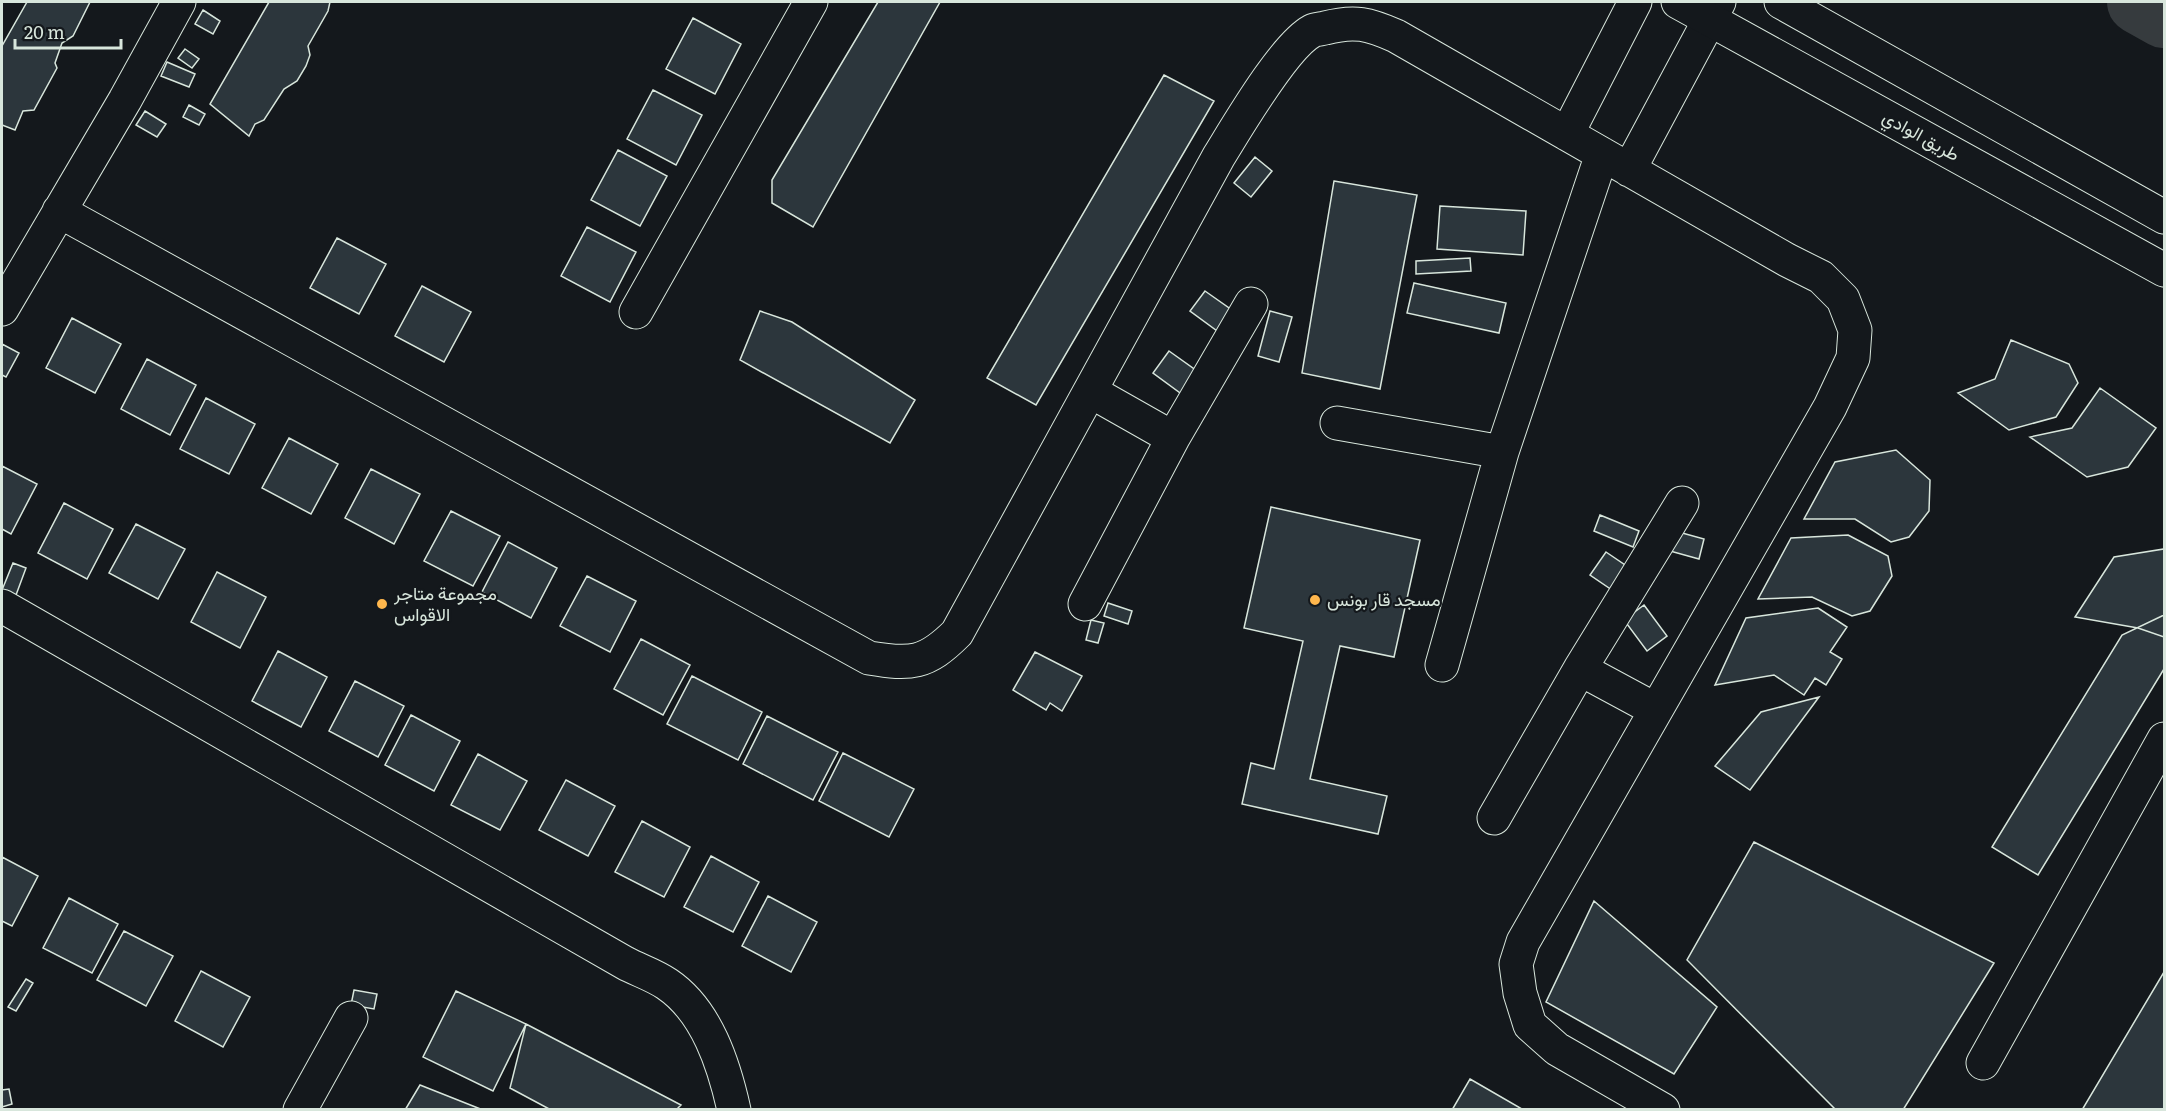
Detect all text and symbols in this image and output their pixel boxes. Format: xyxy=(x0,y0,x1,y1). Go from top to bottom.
scale bar xyxy=(15,12,122,50)
text: 20 m xyxy=(24,18,65,45)
street label: طريق الوادي xyxy=(1877,102,1965,170)
place label: مجموعة متاجر الاقواس xyxy=(393,579,497,627)
place label: مسجد قار بونس xyxy=(1327,585,1441,612)
marker: مسجد قار بونس xyxy=(1308,593,1322,607)
marker: مجموعة متاجر الاقواس xyxy=(375,597,389,611)

